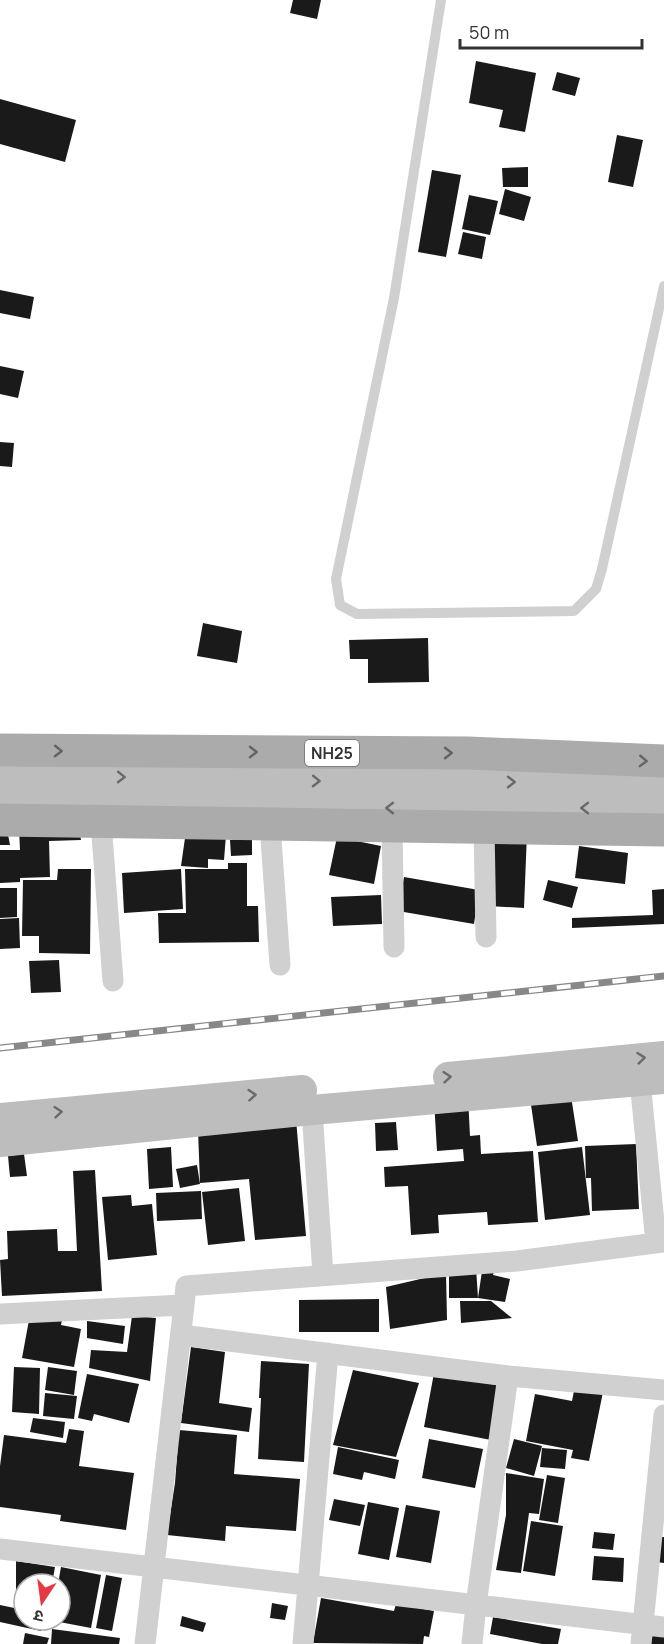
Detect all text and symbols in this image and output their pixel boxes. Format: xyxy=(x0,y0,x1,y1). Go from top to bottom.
scale bar xyxy=(460,12,642,50)
text: 50 m xyxy=(469,20,509,44)
road number: NH25 xyxy=(305,740,359,766)
one-way arrow xyxy=(54,745,63,757)
one-way arrow xyxy=(249,746,258,758)
one-way arrow xyxy=(444,747,453,759)
one-way arrow xyxy=(639,754,648,767)
one-way arrow xyxy=(117,771,126,783)
one-way arrow xyxy=(312,775,321,787)
one-way arrow xyxy=(507,776,516,788)
one-way arrow xyxy=(385,802,394,814)
one-way arrow xyxy=(580,802,589,814)
one-way arrow xyxy=(636,1052,645,1065)
one-way arrow xyxy=(442,1071,451,1084)
one-way arrow xyxy=(248,1089,257,1102)
one-way arrow xyxy=(54,1106,63,1119)
north arrow xyxy=(12,1572,72,1632)
text: उ xyxy=(31,1605,46,1628)

